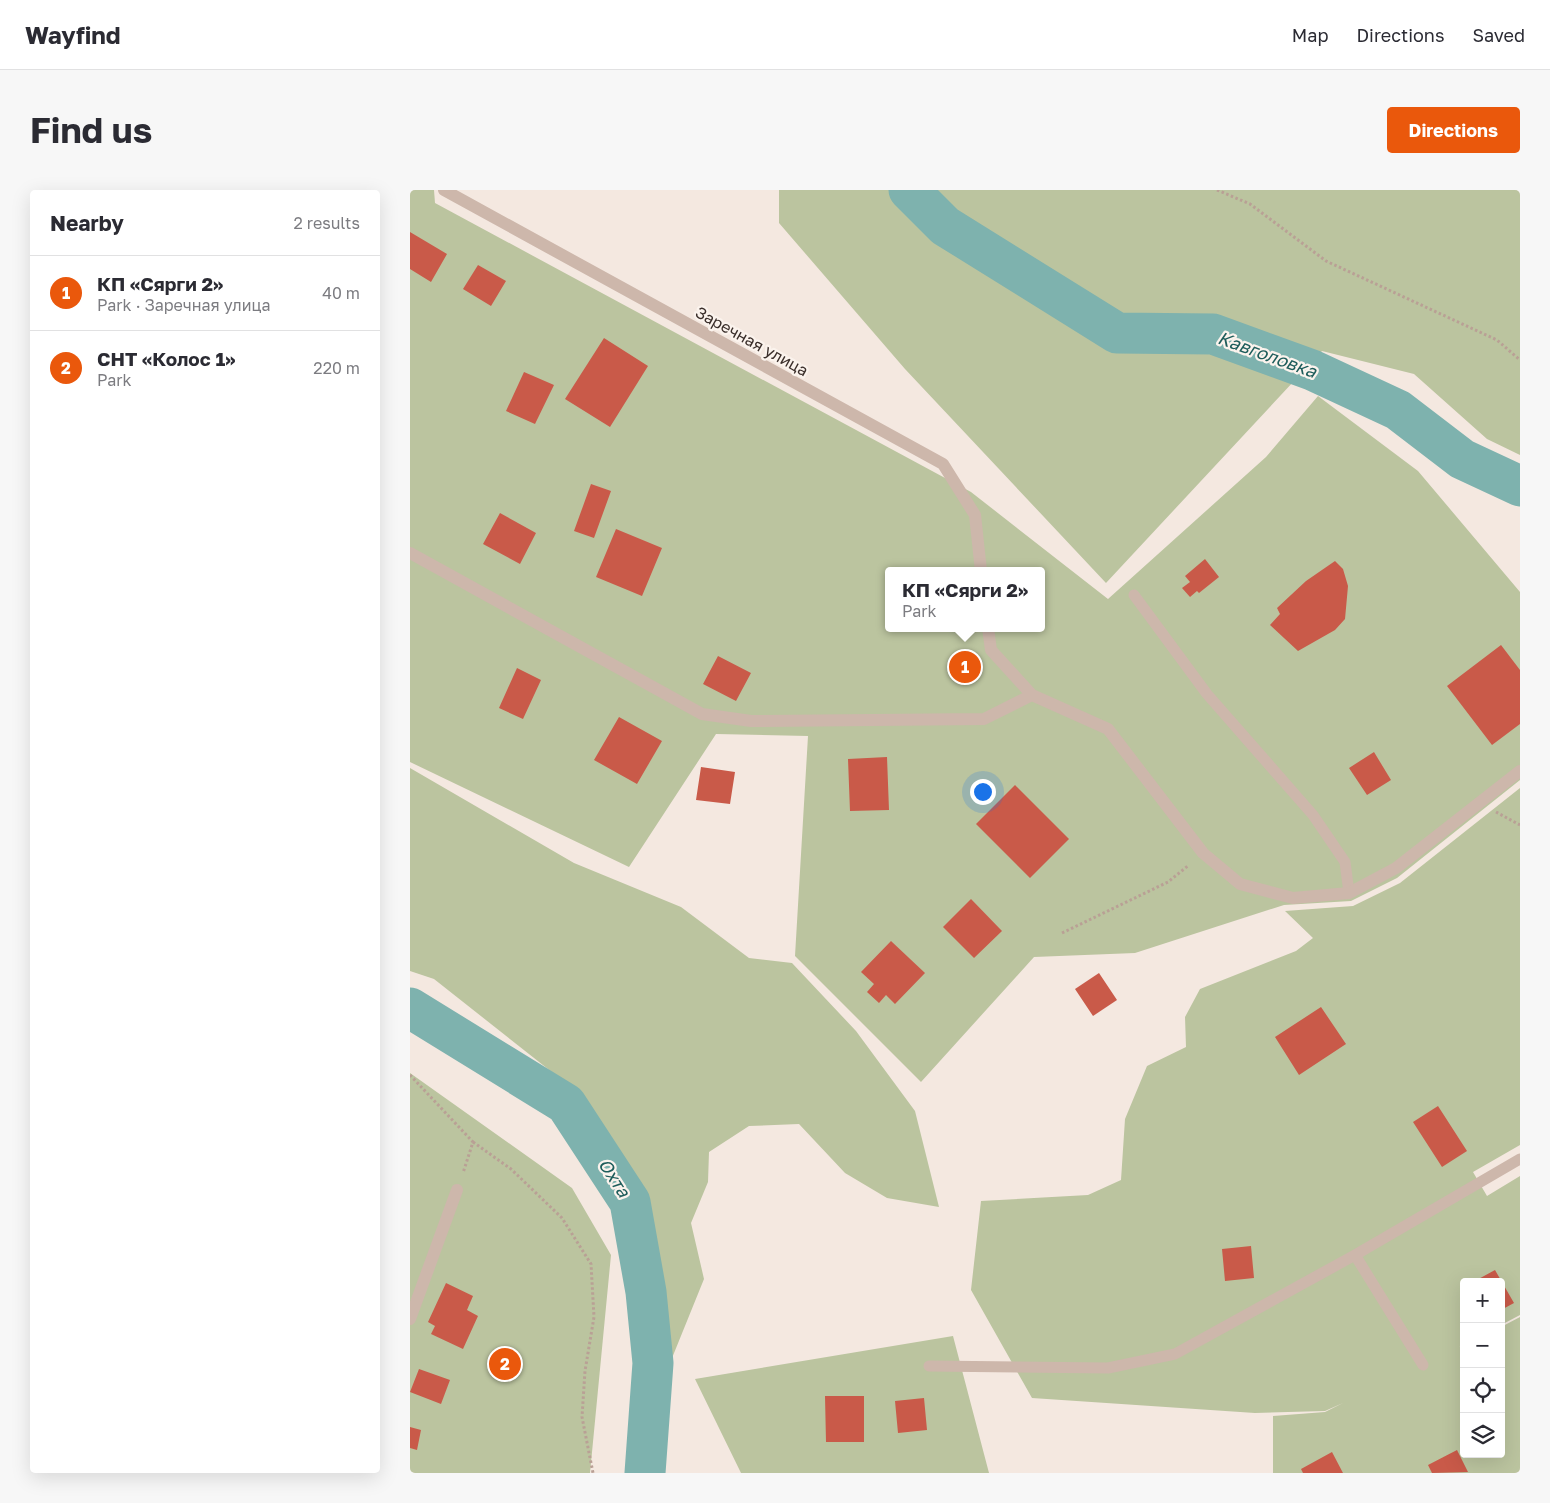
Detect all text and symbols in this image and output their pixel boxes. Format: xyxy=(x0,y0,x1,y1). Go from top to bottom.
text: Wayfind xyxy=(25,20,121,49)
text: Map xyxy=(1292,24,1328,46)
text: Directions xyxy=(1356,24,1444,46)
text: Saved xyxy=(1472,24,1525,46)
button: Directions xyxy=(1387,107,1520,153)
text: Find us xyxy=(30,109,152,151)
text: Nearby xyxy=(50,210,124,236)
text: 2 results xyxy=(294,213,360,233)
text: КП «Сярги 2» xyxy=(97,272,223,295)
text: 1 xyxy=(62,283,70,303)
text: 40 m xyxy=(322,283,360,303)
text: Park · Заречная улица xyxy=(97,295,271,315)
street label: Заречная улица xyxy=(692,302,812,380)
water label: Кавголовка xyxy=(1215,326,1320,382)
text: СНТ «Колос 1» xyxy=(97,347,235,370)
text: 2 xyxy=(61,358,71,378)
text: 220 m xyxy=(313,358,360,378)
text: Park xyxy=(97,370,132,390)
popup xyxy=(885,567,1045,632)
text: КП «Сярги 2» xyxy=(902,578,1028,601)
text: Park xyxy=(902,601,937,621)
pin: 1 xyxy=(949,648,981,686)
your location xyxy=(970,779,996,805)
water label: Охта xyxy=(594,1154,636,1202)
map controls xyxy=(1460,1278,1505,1458)
button: + xyxy=(1460,1278,1505,1323)
button: − xyxy=(1460,1323,1505,1368)
pin: 2 xyxy=(489,1345,521,1383)
button: locate xyxy=(1460,1368,1505,1413)
button: layers xyxy=(1460,1413,1505,1458)

